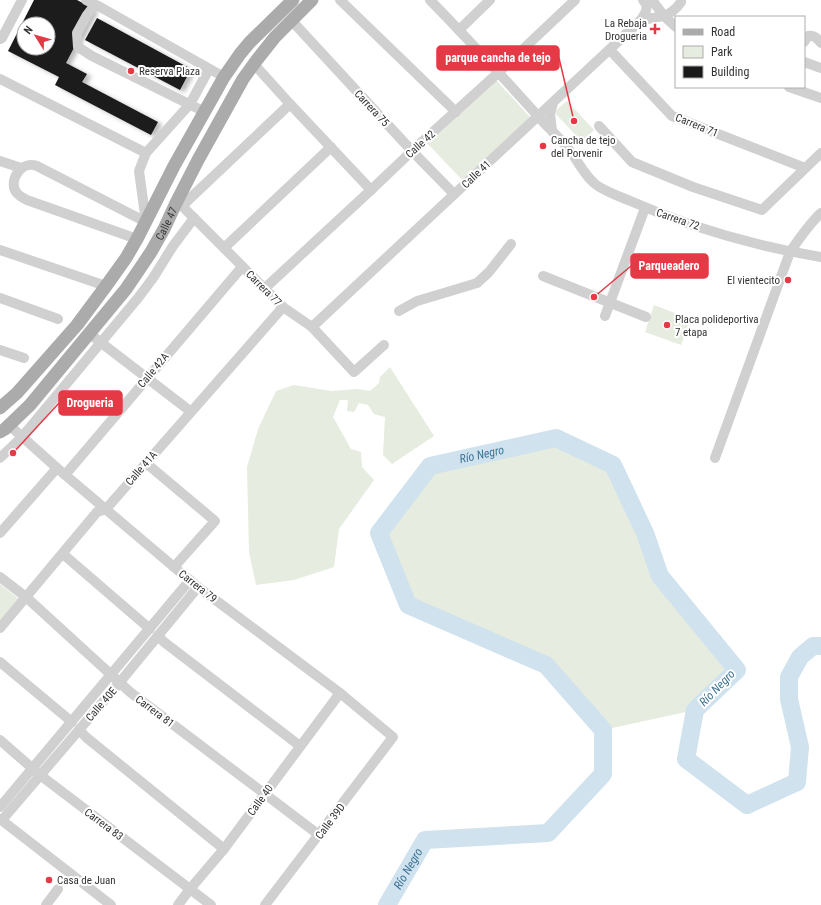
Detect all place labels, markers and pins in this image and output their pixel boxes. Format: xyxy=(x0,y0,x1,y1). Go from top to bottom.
place label: La Rebaja Drogueria xyxy=(605,17,647,43)
marker: La Rebaja Drogueria xyxy=(650,24,660,34)
callout: parque cancha de tejo xyxy=(437,46,559,70)
place label: Reserva Plaza xyxy=(139,65,200,78)
marker: Reserva Plaza xyxy=(126,66,136,76)
place label: Cancha de tejo del Porvenir xyxy=(551,134,616,160)
marker: Cancha de tejo del Porvenir xyxy=(538,141,548,151)
callout: Parqueadero xyxy=(631,254,708,278)
place label: El vientecito xyxy=(727,274,780,287)
marker: El vientecito xyxy=(783,275,793,285)
place label: Placa polideportiva 7 etapa xyxy=(675,313,759,339)
marker: Placa polideportiva 7 etapa xyxy=(662,320,672,330)
callout: Drogueria xyxy=(59,391,122,415)
place label: Casa de Juan xyxy=(57,874,116,887)
marker: Casa de Juan xyxy=(44,875,54,885)

